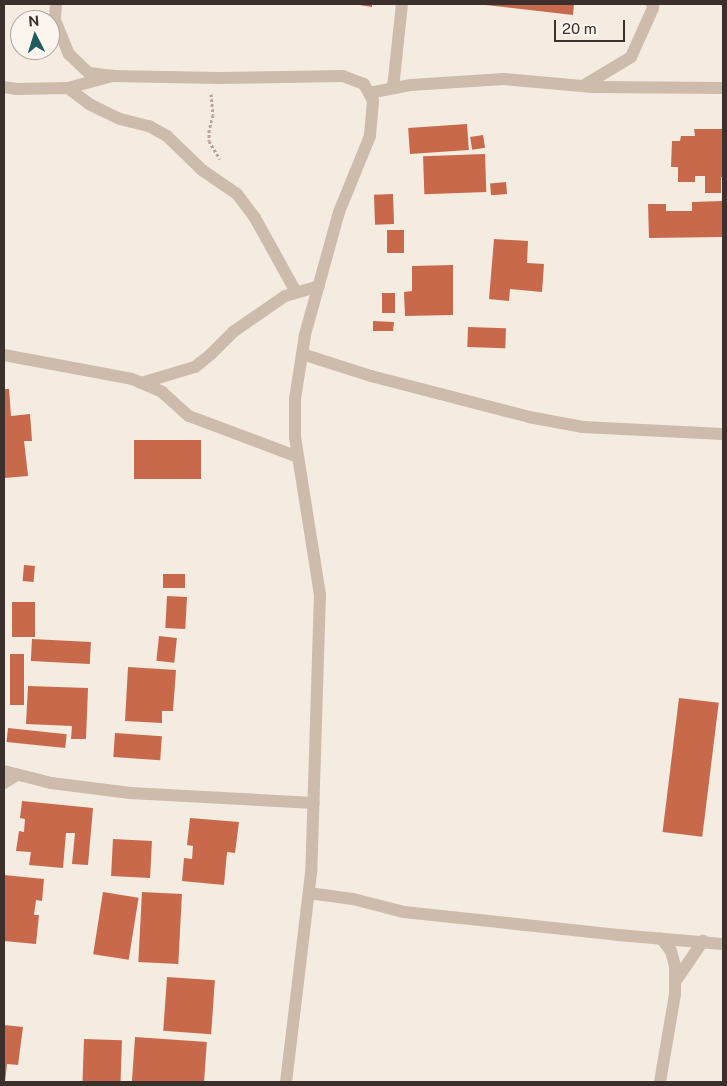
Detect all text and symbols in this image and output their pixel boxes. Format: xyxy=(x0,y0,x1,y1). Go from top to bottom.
north arrow xyxy=(10,10,60,60)
scale bar xyxy=(557,10,628,42)
text: N xyxy=(28,13,40,30)
text: 20 m xyxy=(562,20,597,37)

